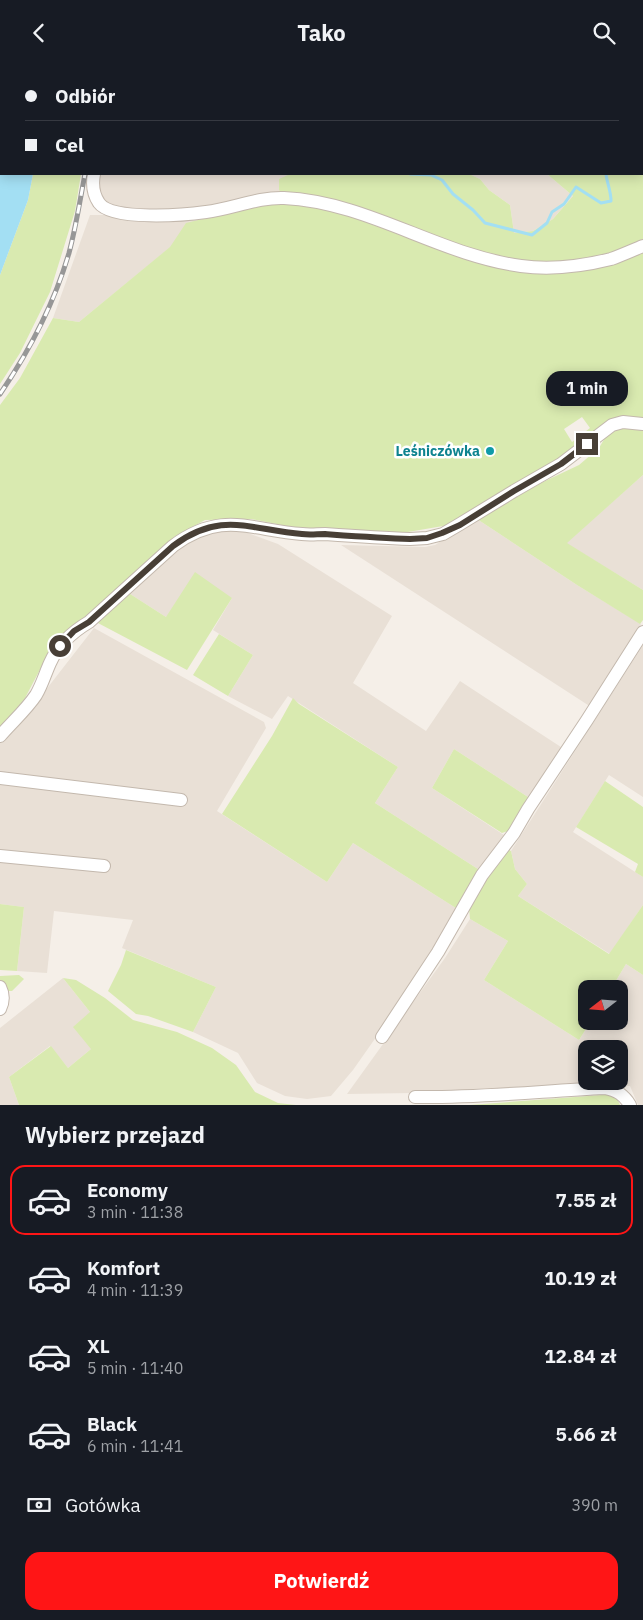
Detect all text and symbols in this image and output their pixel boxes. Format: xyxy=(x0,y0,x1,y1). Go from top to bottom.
text: Tako xyxy=(297,18,346,47)
icon: back xyxy=(25,19,53,47)
icon: search xyxy=(590,19,618,47)
text: Odbiór xyxy=(55,84,116,108)
text: Cel xyxy=(55,133,84,157)
callout: 1 min xyxy=(546,371,628,407)
text: 1 min xyxy=(566,378,608,398)
route end xyxy=(576,433,598,455)
place label: Leśniczówka xyxy=(396,442,480,460)
marker: Leśniczówka xyxy=(484,445,496,457)
route start xyxy=(49,635,71,657)
north arrow xyxy=(578,980,628,1030)
map controls xyxy=(578,980,628,1090)
button: layers xyxy=(578,1040,628,1090)
text: Wybierz przejazd xyxy=(25,1120,205,1149)
icon: car xyxy=(27,1178,72,1223)
text: Economy xyxy=(87,1178,168,1202)
text: 7.55 zł xyxy=(556,1188,616,1212)
text: 3 min · 11:38 xyxy=(87,1202,183,1222)
icon: car xyxy=(27,1256,72,1301)
text: Komfort xyxy=(87,1256,160,1280)
text: 10.19 zł xyxy=(544,1266,616,1290)
text: 4 min · 11:39 xyxy=(87,1280,183,1300)
icon: car xyxy=(27,1334,72,1379)
text: XL xyxy=(87,1334,110,1358)
text: 12.84 zł xyxy=(544,1344,616,1368)
text: 5 min · 11:40 xyxy=(87,1358,183,1378)
icon: car xyxy=(27,1412,72,1457)
text: Black xyxy=(87,1412,137,1436)
text: 5.66 zł xyxy=(556,1422,616,1446)
text: 6 min · 11:41 xyxy=(87,1436,183,1456)
icon: cash xyxy=(25,1491,53,1519)
text: Gotówka xyxy=(65,1493,141,1517)
text: 390 m xyxy=(571,1495,618,1515)
button: Potwierdź xyxy=(25,1552,618,1610)

